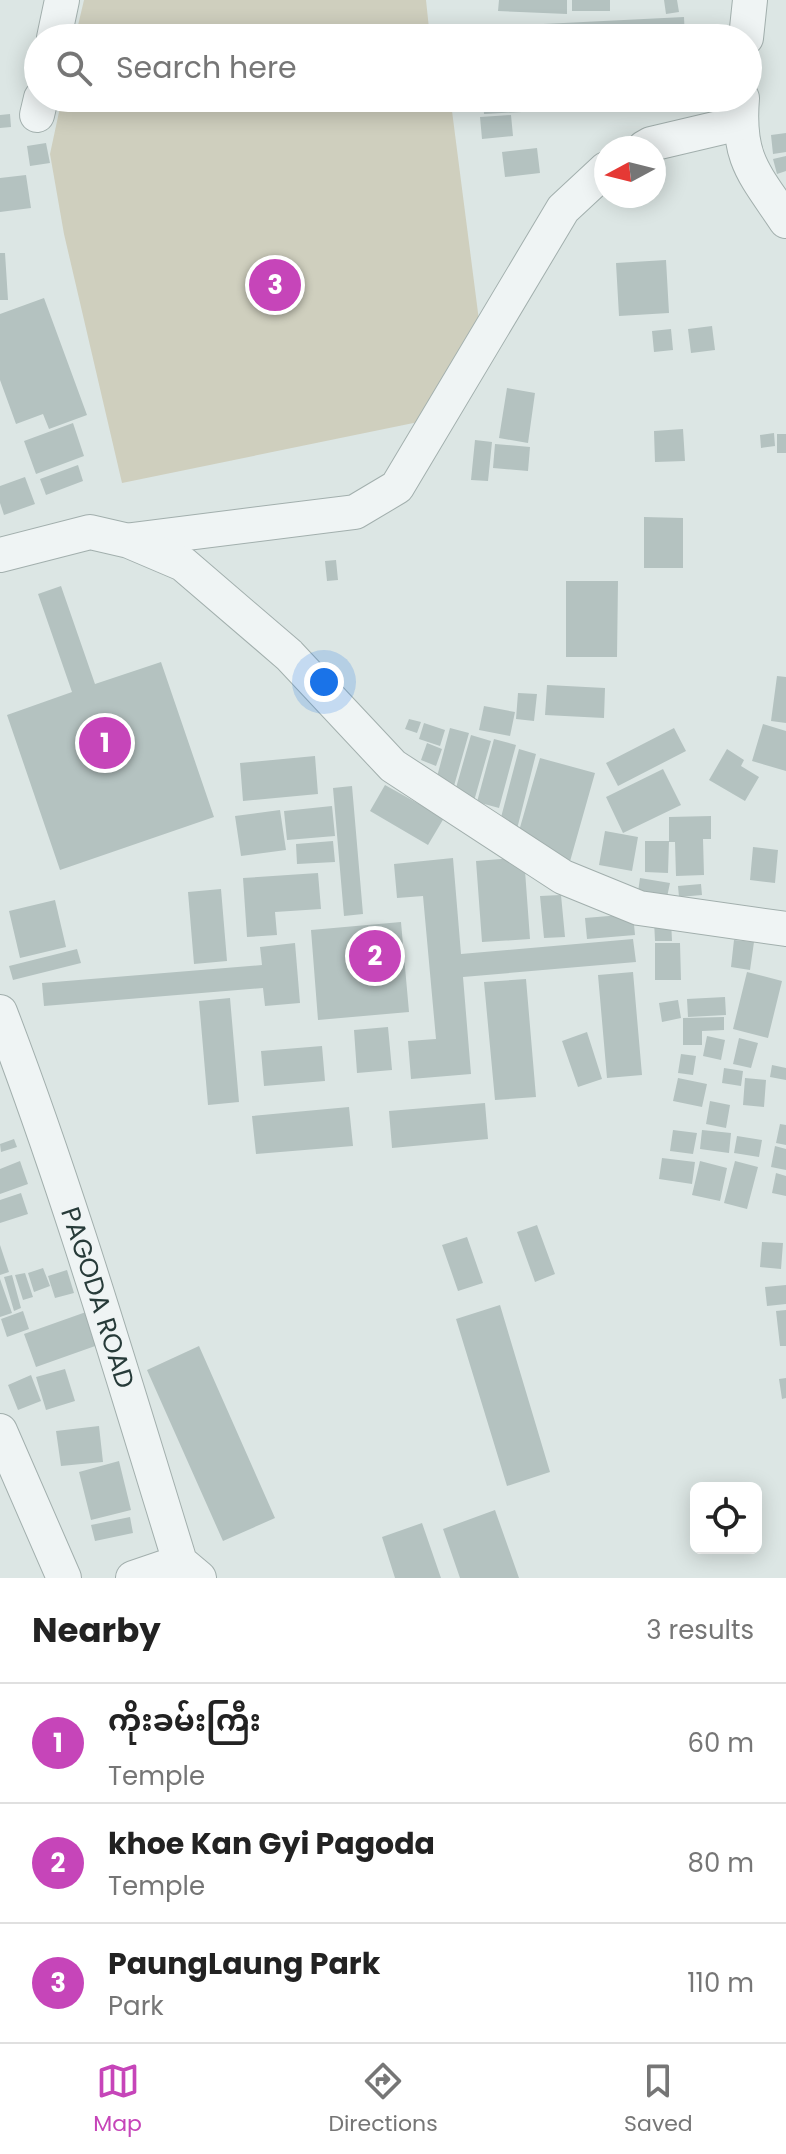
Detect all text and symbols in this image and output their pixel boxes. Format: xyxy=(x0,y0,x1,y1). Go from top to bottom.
search box xyxy=(24,24,762,112)
icon: search xyxy=(52,46,96,90)
text: Search here xyxy=(116,46,297,89)
north arrow xyxy=(594,136,666,208)
pin: 3 xyxy=(249,255,301,315)
your location xyxy=(304,662,344,702)
pin: 1 xyxy=(79,713,131,773)
pin: 2 xyxy=(349,926,401,986)
street label: PAGODA ROAD xyxy=(52,1202,144,1393)
map controls xyxy=(690,1482,762,1554)
button: locate xyxy=(690,1482,762,1554)
text: Nearby xyxy=(32,1606,161,1654)
text: 3 results xyxy=(646,1612,754,1648)
text: ကိုးခမ်းကြီး xyxy=(108,1699,261,1742)
text: 1 xyxy=(53,1725,63,1761)
text: 60 m xyxy=(687,1725,754,1761)
text: Temple xyxy=(108,1758,205,1794)
text: khoe Kan Gyi Pagoda xyxy=(108,1822,435,1865)
text: 2 xyxy=(51,1845,65,1881)
text: 80 m xyxy=(688,1845,754,1881)
text: Temple xyxy=(108,1868,205,1904)
text: PaungLaung Park xyxy=(108,1942,380,1985)
text: 3 xyxy=(50,1965,66,2001)
text: 110 m xyxy=(687,1965,754,2001)
text: Park xyxy=(108,1988,164,2024)
tab: Map xyxy=(93,2059,142,2140)
tab: Directions xyxy=(328,2059,438,2140)
tab: Saved xyxy=(624,2059,693,2140)

